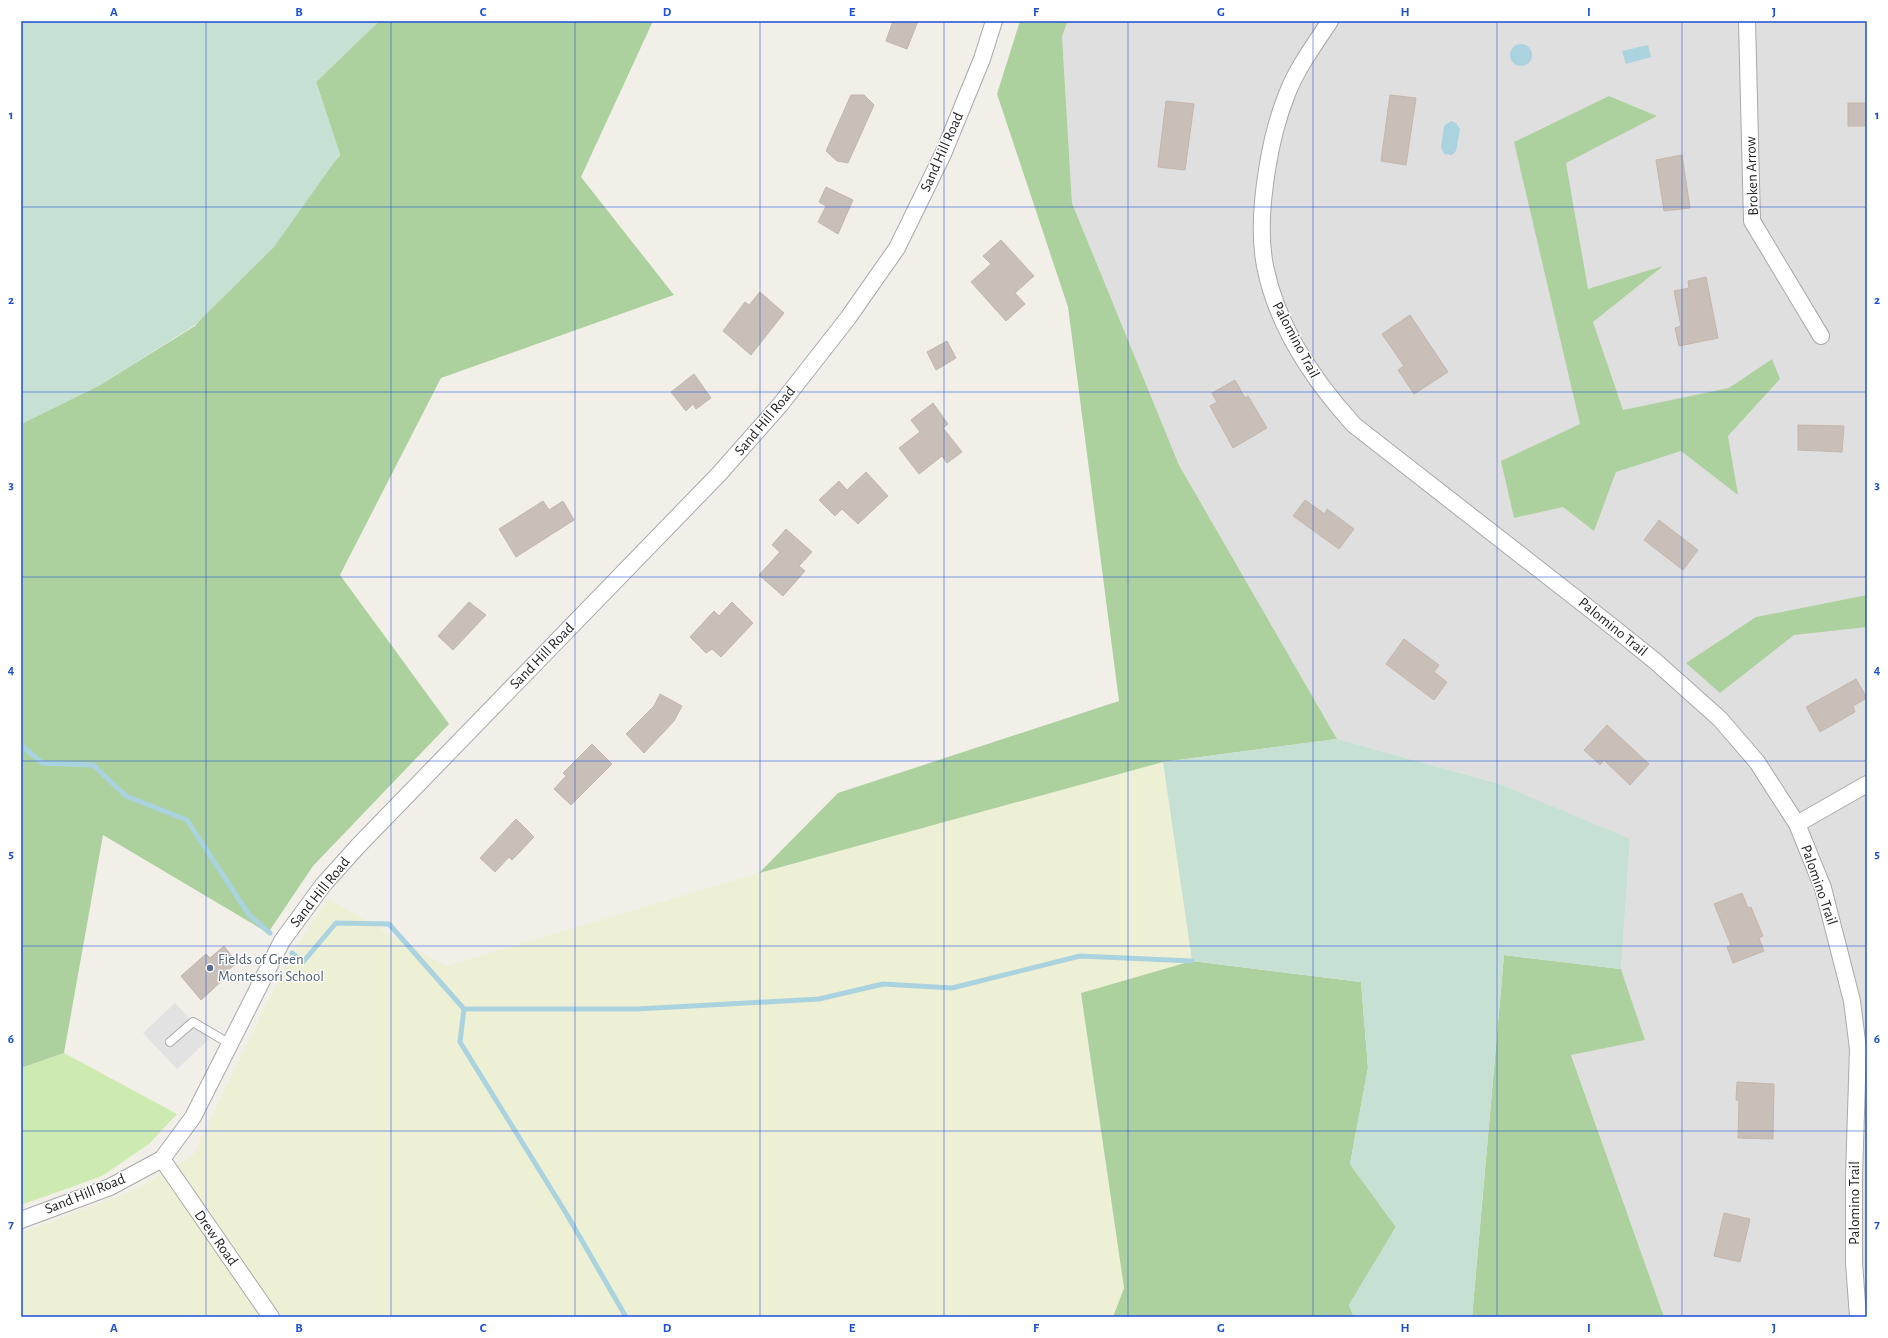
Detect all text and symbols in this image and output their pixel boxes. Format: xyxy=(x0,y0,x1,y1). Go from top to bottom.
text: A xyxy=(110,6,118,19)
text: B xyxy=(295,6,303,19)
text: C xyxy=(480,6,487,19)
text: D xyxy=(663,6,672,19)
text: E xyxy=(849,6,856,19)
text: F xyxy=(1033,6,1040,19)
text: G xyxy=(1217,6,1225,19)
text: H xyxy=(1400,6,1410,19)
text: I xyxy=(1587,6,1591,19)
text: J xyxy=(1772,6,1776,19)
text: 1 xyxy=(9,109,13,122)
text: 1 xyxy=(1875,109,1879,122)
street label: Sand Hill Road xyxy=(918,110,966,194)
street label: Broken Arrow xyxy=(1743,136,1761,216)
text: 2 xyxy=(8,294,14,307)
text: 2 xyxy=(1874,294,1880,307)
street label: Palomino Trail xyxy=(1270,299,1322,381)
street label: Sand Hill Road xyxy=(732,383,798,458)
text: 3 xyxy=(8,479,14,492)
text: 3 xyxy=(1874,479,1880,492)
street label: Palomino Trail xyxy=(1576,595,1650,659)
street label: Sand Hill Road xyxy=(507,620,577,692)
text: 4 xyxy=(8,664,15,677)
text: 4 xyxy=(1874,664,1881,677)
street label: Palomino Trail xyxy=(1798,843,1840,927)
text: 5 xyxy=(8,848,14,861)
text: 5 xyxy=(1874,848,1880,861)
street label: Sand Hill Road xyxy=(287,854,353,930)
place label: Fields of Green Montessori School xyxy=(218,952,324,984)
marker: Fields of Green Montessori School xyxy=(205,963,215,973)
text: 6 xyxy=(8,1033,14,1046)
text: 6 xyxy=(1874,1033,1880,1046)
street label: Palomino Trail xyxy=(1847,1161,1862,1245)
street label: Sand Hill Road xyxy=(43,1171,127,1217)
street label: Drew Road xyxy=(192,1208,241,1269)
text: 7 xyxy=(8,1218,14,1231)
text: 7 xyxy=(1874,1218,1880,1231)
text: A xyxy=(110,1322,118,1335)
text: B xyxy=(295,1322,303,1335)
text: C xyxy=(480,1322,487,1335)
text: D xyxy=(663,1322,672,1335)
text: E xyxy=(849,1322,856,1335)
text: F xyxy=(1033,1322,1040,1335)
text: G xyxy=(1217,1322,1225,1335)
text: H xyxy=(1400,1322,1410,1335)
text: I xyxy=(1587,1322,1591,1335)
text: J xyxy=(1772,1322,1776,1335)

